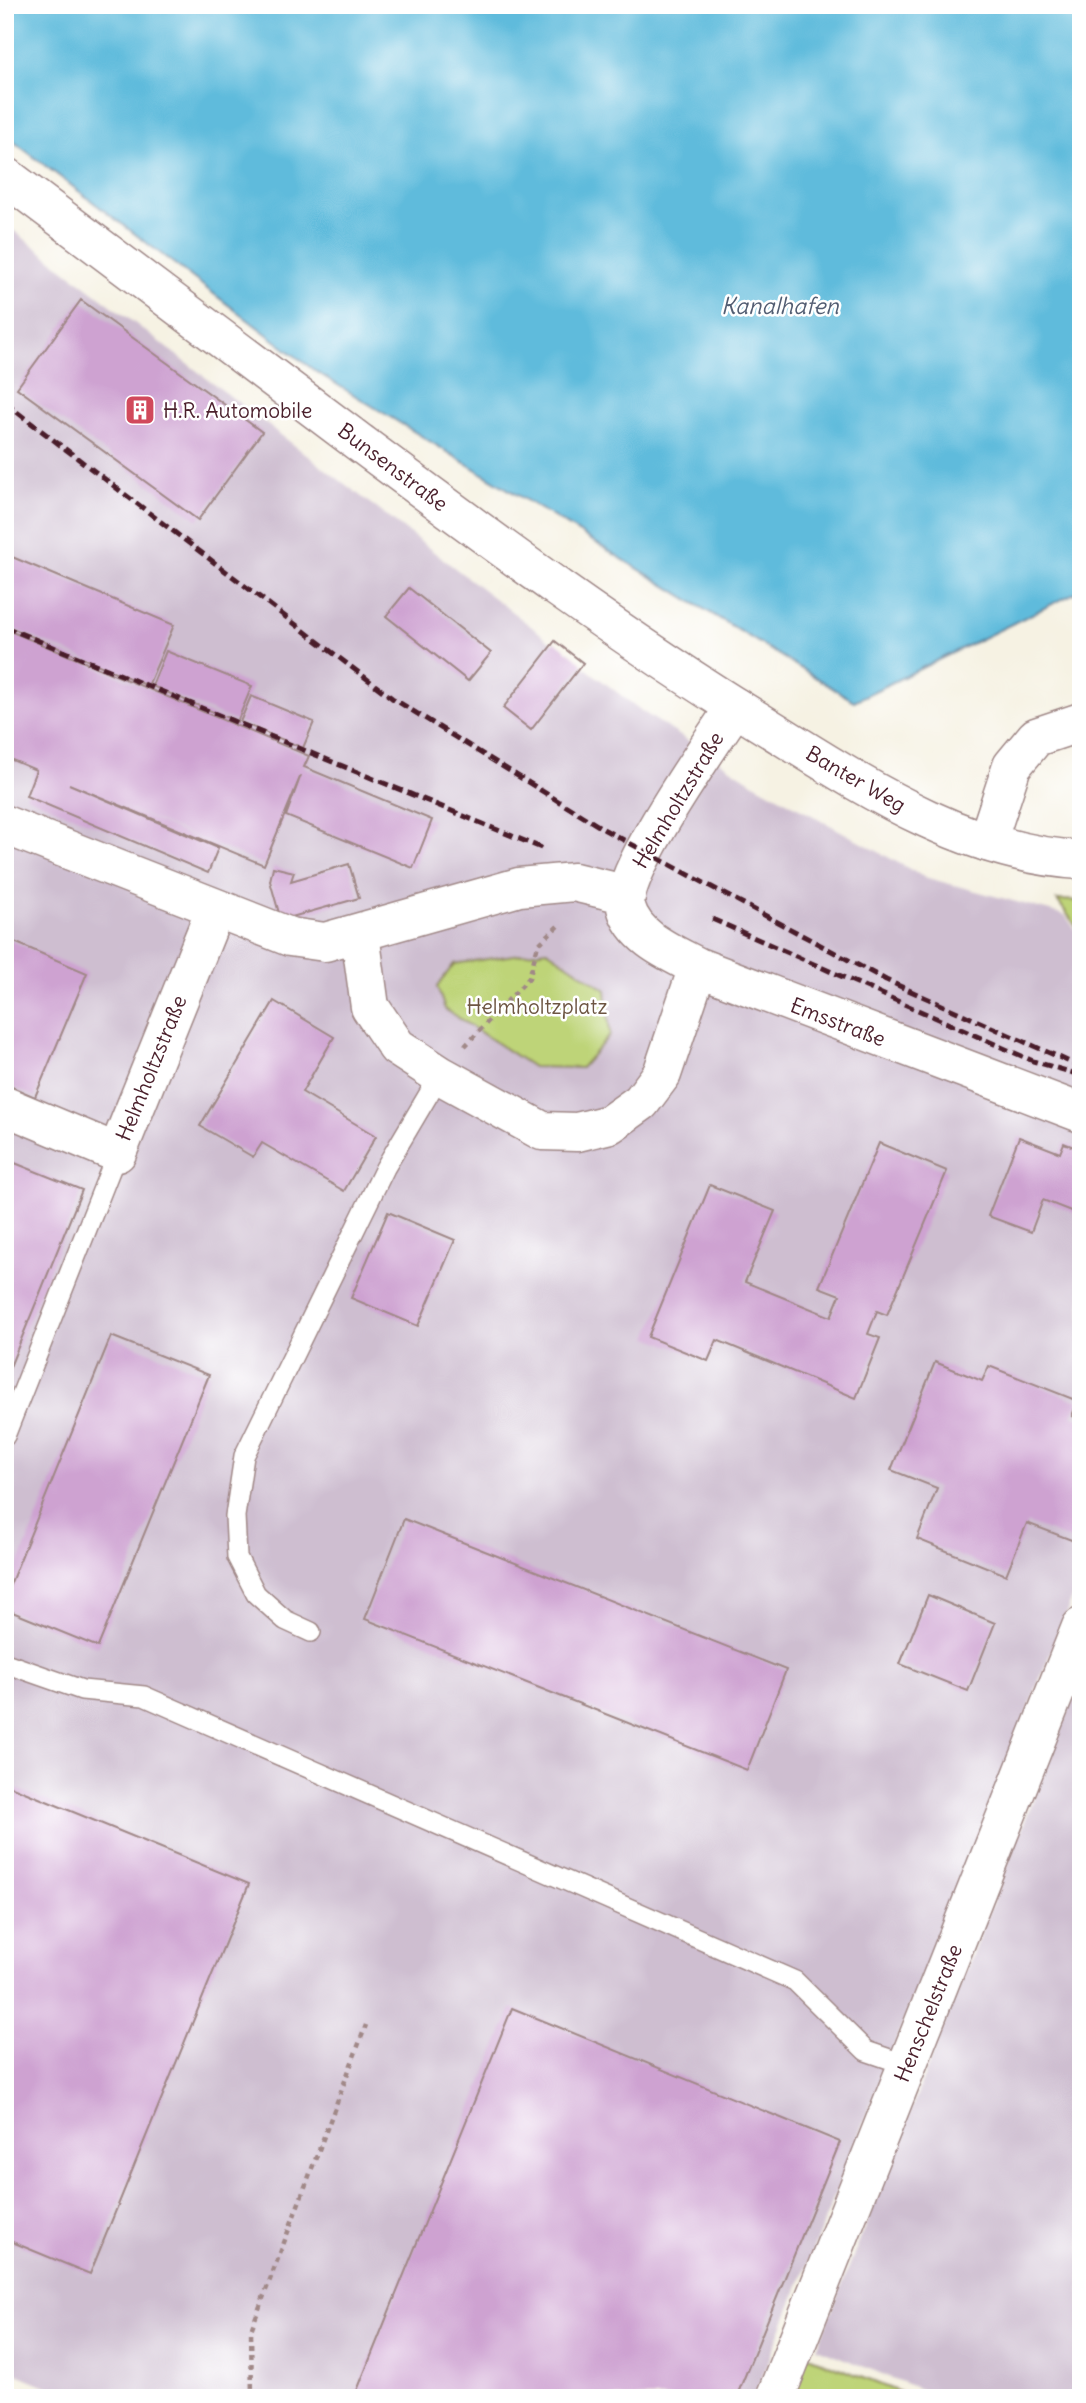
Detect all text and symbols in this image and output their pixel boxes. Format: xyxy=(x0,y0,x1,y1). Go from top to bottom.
water label: Kanalhafen xyxy=(721,291,840,320)
building icon: H.R. Automobile xyxy=(123,393,157,427)
place label: H.R. Automobile xyxy=(163,397,312,424)
street label: Bunsenstraße xyxy=(333,417,453,517)
street label: Helmholtzstraße xyxy=(627,727,729,873)
street label: Banter Weg xyxy=(801,740,911,818)
street label: Helmholtzstraße xyxy=(109,991,193,1145)
street label: Emsstraße xyxy=(787,991,889,1053)
park label: Helmholtzplatz xyxy=(467,993,607,1020)
street label: Henschelstraße xyxy=(888,1940,968,2086)

